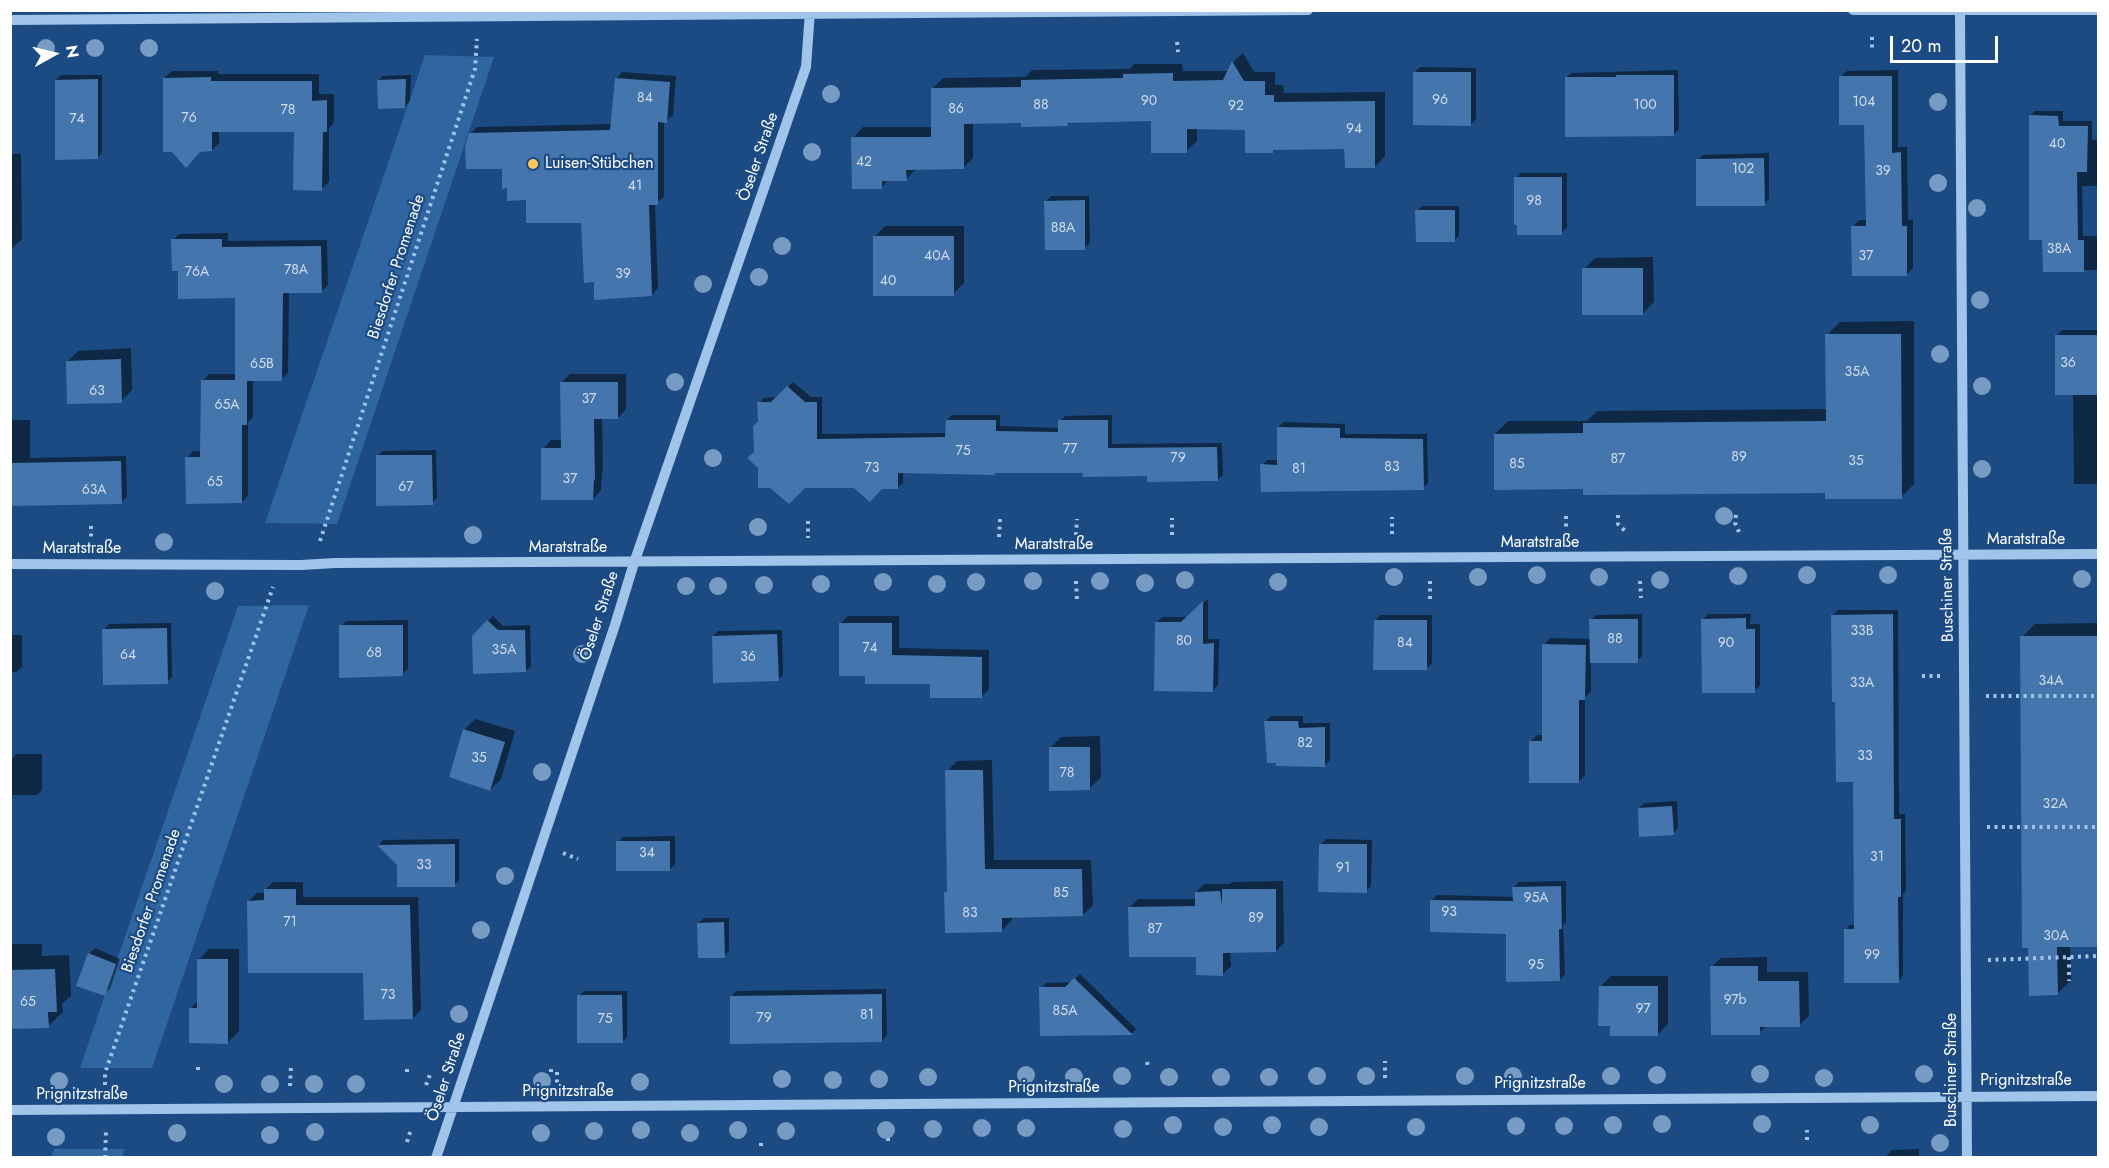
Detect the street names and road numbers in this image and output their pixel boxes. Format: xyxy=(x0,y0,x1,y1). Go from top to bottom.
street label: Öseler Straße xyxy=(735,110,783,204)
street label: Biesdorfer Promenade xyxy=(365,192,429,342)
street label: Buschiner Straße xyxy=(1937,528,1959,642)
street label: Maratstraße xyxy=(1987,530,2065,550)
street label: Maratstraße xyxy=(1501,533,1579,553)
street label: Maratstraße xyxy=(1015,535,1093,555)
street label: Maratstraße xyxy=(529,538,607,558)
street label: Maratstraße xyxy=(43,539,121,559)
street label: Öseler Straße xyxy=(577,569,623,663)
street label: Biesdorfer Promenade xyxy=(118,827,186,975)
street label: Buschiner Straße xyxy=(1942,1013,1962,1127)
street label: Öseler Straße xyxy=(424,1030,470,1124)
street label: Prignitzstraße xyxy=(1980,1071,2072,1091)
street label: Prignitzstraße xyxy=(1494,1074,1586,1094)
street label: Prignitzstraße xyxy=(1008,1078,1100,1098)
street label: Prignitzstraße xyxy=(522,1082,614,1102)
street label: Prignitzstraße xyxy=(36,1085,128,1105)

